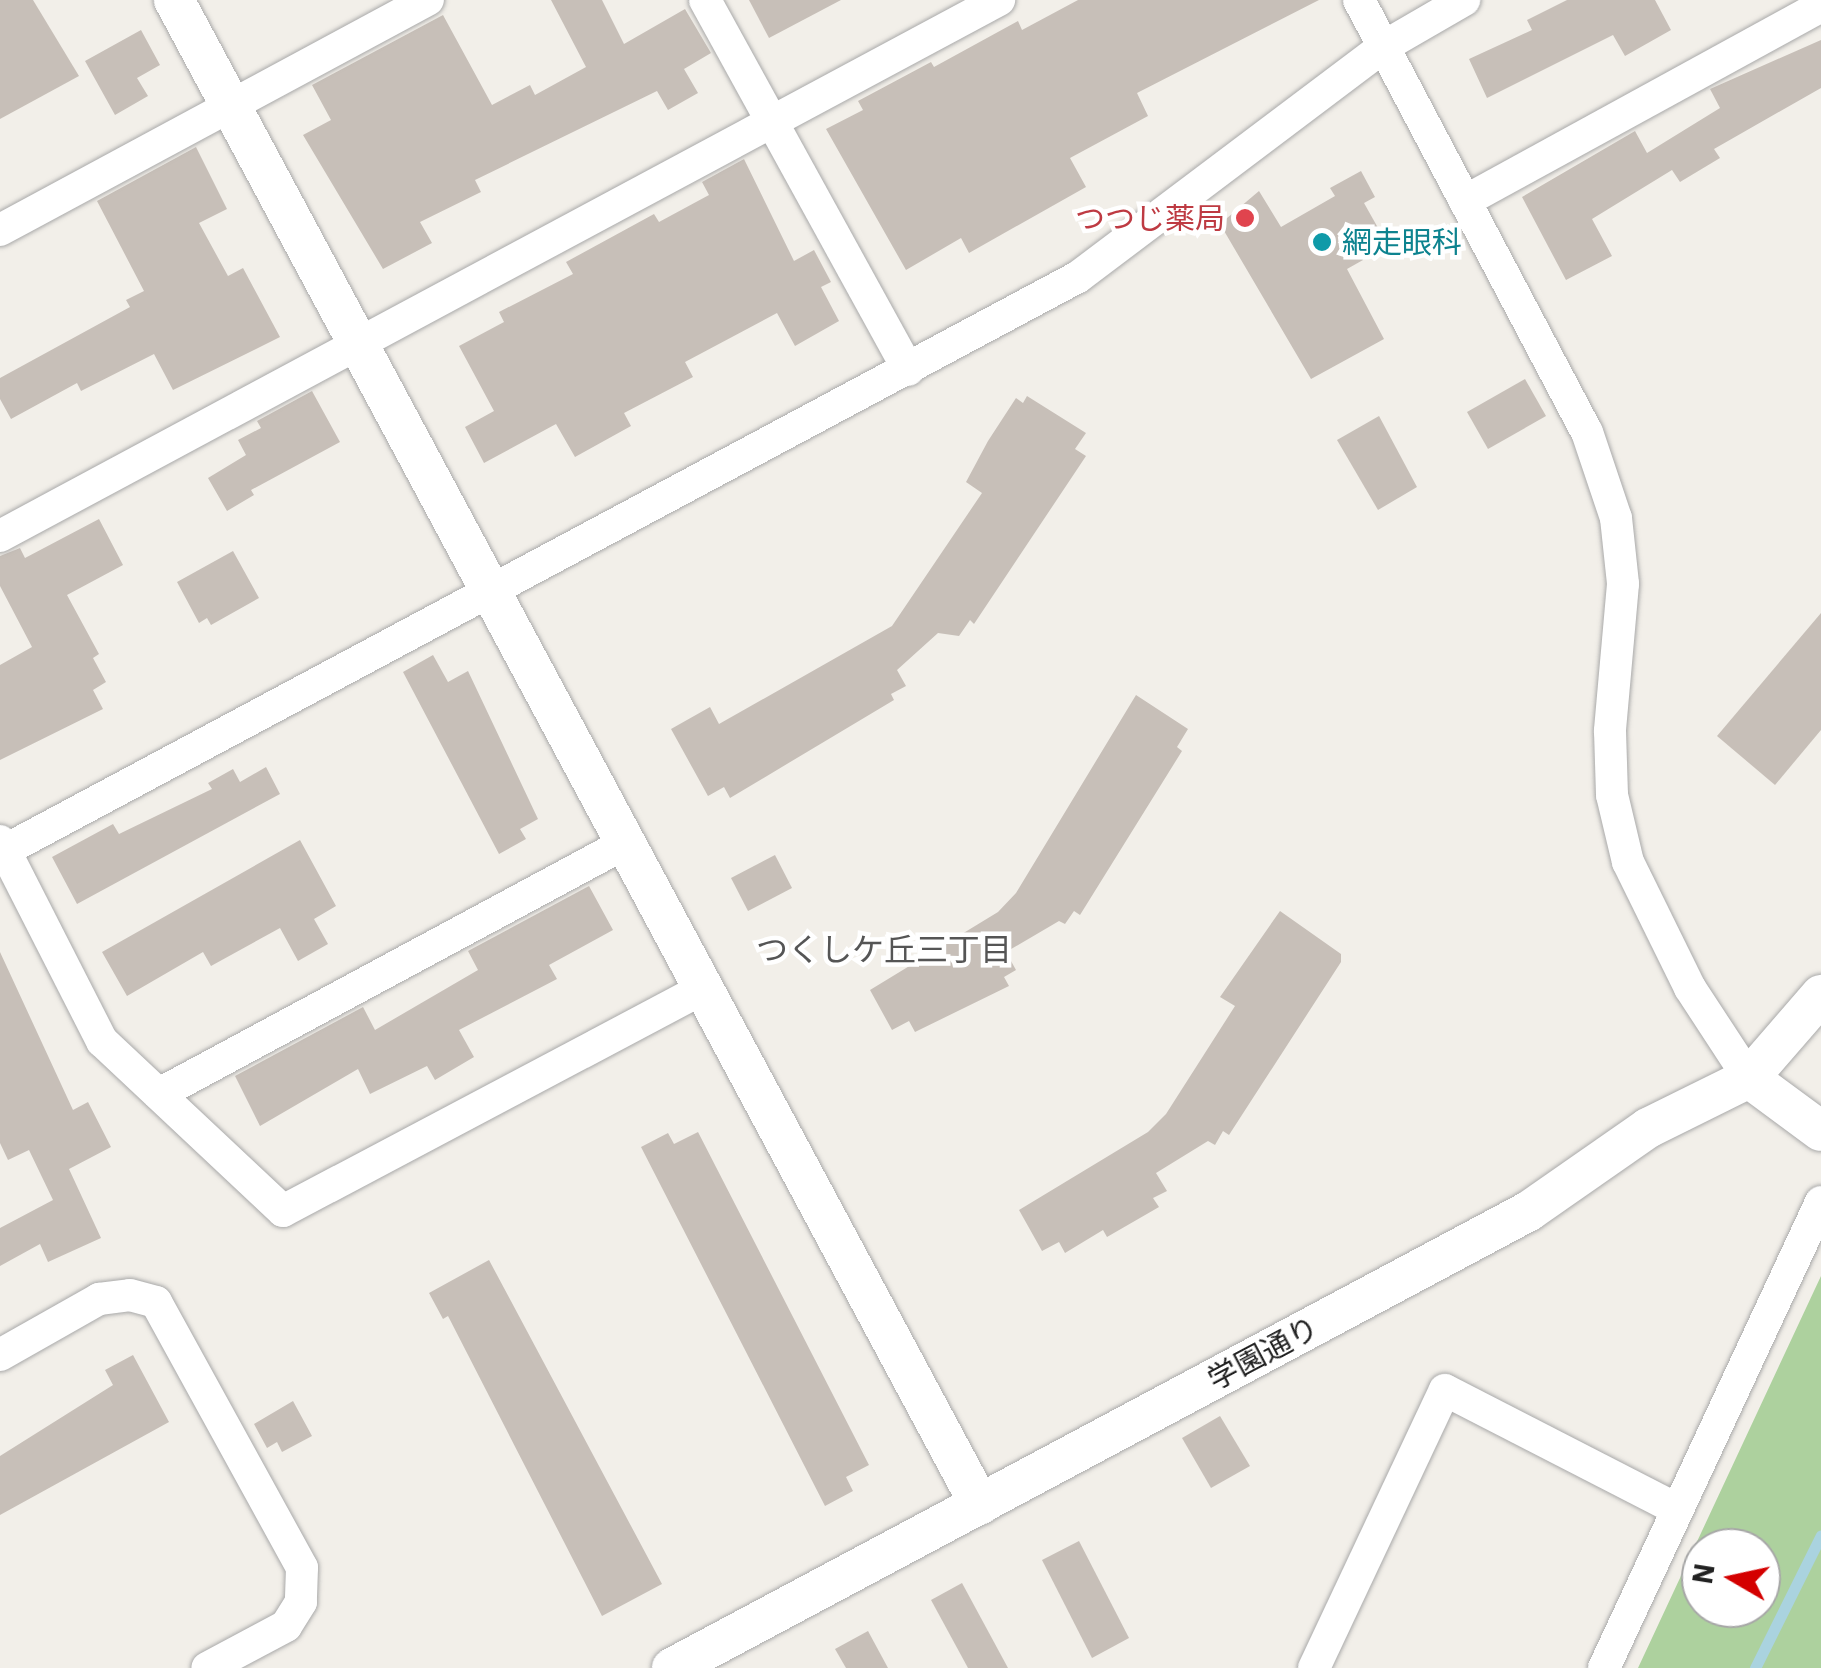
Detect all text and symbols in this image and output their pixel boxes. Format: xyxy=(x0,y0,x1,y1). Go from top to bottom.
place label: つつじ薬局 xyxy=(1075,200,1225,236)
marker: つつじ薬局 xyxy=(1234,207,1256,229)
place label: 網走眼科 xyxy=(1342,224,1462,260)
marker: 網走眼科 xyxy=(1311,231,1333,253)
district label: つくしケ丘三丁目 xyxy=(756,930,1012,968)
street label: 学園通り xyxy=(1202,1309,1324,1397)
north arrow xyxy=(1681,1528,1781,1628)
text: N xyxy=(1683,1561,1723,1586)

